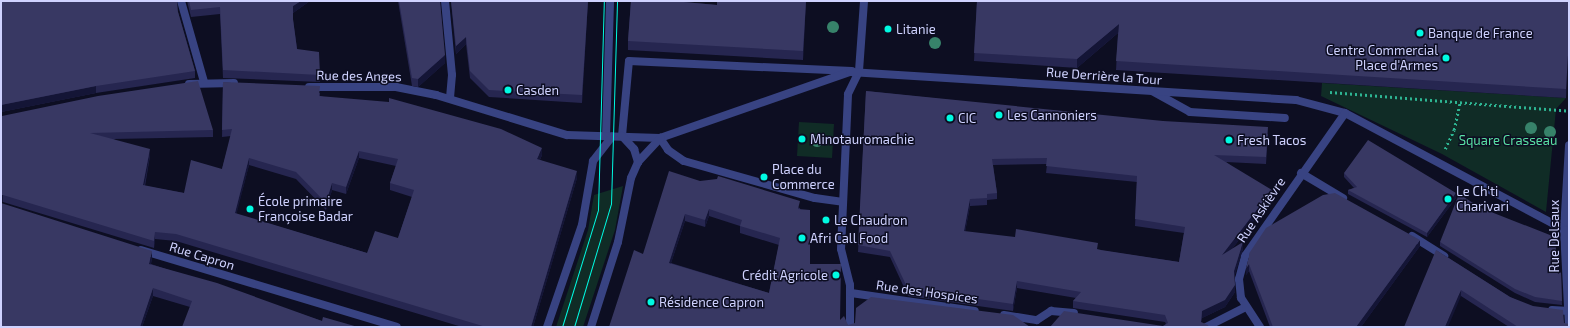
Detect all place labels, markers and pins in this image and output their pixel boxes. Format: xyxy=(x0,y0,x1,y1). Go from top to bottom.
place label: Litanie xyxy=(896,21,936,37)
marker: Litanie xyxy=(883,24,893,34)
place label: Banque de France xyxy=(1428,25,1533,41)
marker: Banque de France xyxy=(1415,28,1425,38)
place label: Centre Commercial Place d'Armes xyxy=(1326,43,1438,74)
marker: Centre Commercial Place d'Armes xyxy=(1441,53,1451,63)
place label: Casden xyxy=(516,82,559,98)
marker: Casden xyxy=(503,85,513,95)
place label: Les Cannoniers xyxy=(1007,107,1097,123)
place label: CIC xyxy=(958,110,976,126)
marker: Les Cannoniers xyxy=(994,110,1004,120)
marker: CIC xyxy=(945,113,955,123)
place label: Minotauromachie xyxy=(810,131,914,147)
place label: Fresh Tacos xyxy=(1237,132,1307,148)
marker: Minotauromachie xyxy=(797,134,807,144)
marker: Fresh Tacos xyxy=(1224,135,1234,145)
place label: Place du Commerce xyxy=(772,162,835,193)
marker: Place du Commerce xyxy=(759,172,769,182)
place label: Le Ch'ti Charivari xyxy=(1456,184,1509,215)
place label: École primaire Françoise Badar xyxy=(258,194,353,225)
marker: Le Ch'ti Charivari xyxy=(1443,194,1453,204)
marker: École primaire Françoise Badar xyxy=(245,204,255,214)
place label: Le Chaudron xyxy=(834,212,907,228)
marker: Le Chaudron xyxy=(821,215,831,225)
place label: Afri Call Food xyxy=(810,230,888,246)
marker: Afri Call Food xyxy=(797,233,807,243)
place label: Crédit Agricole xyxy=(742,267,828,283)
marker: Crédit Agricole xyxy=(831,270,841,280)
place label: Résidence Capron xyxy=(659,294,764,310)
marker: Résidence Capron xyxy=(646,297,656,307)

